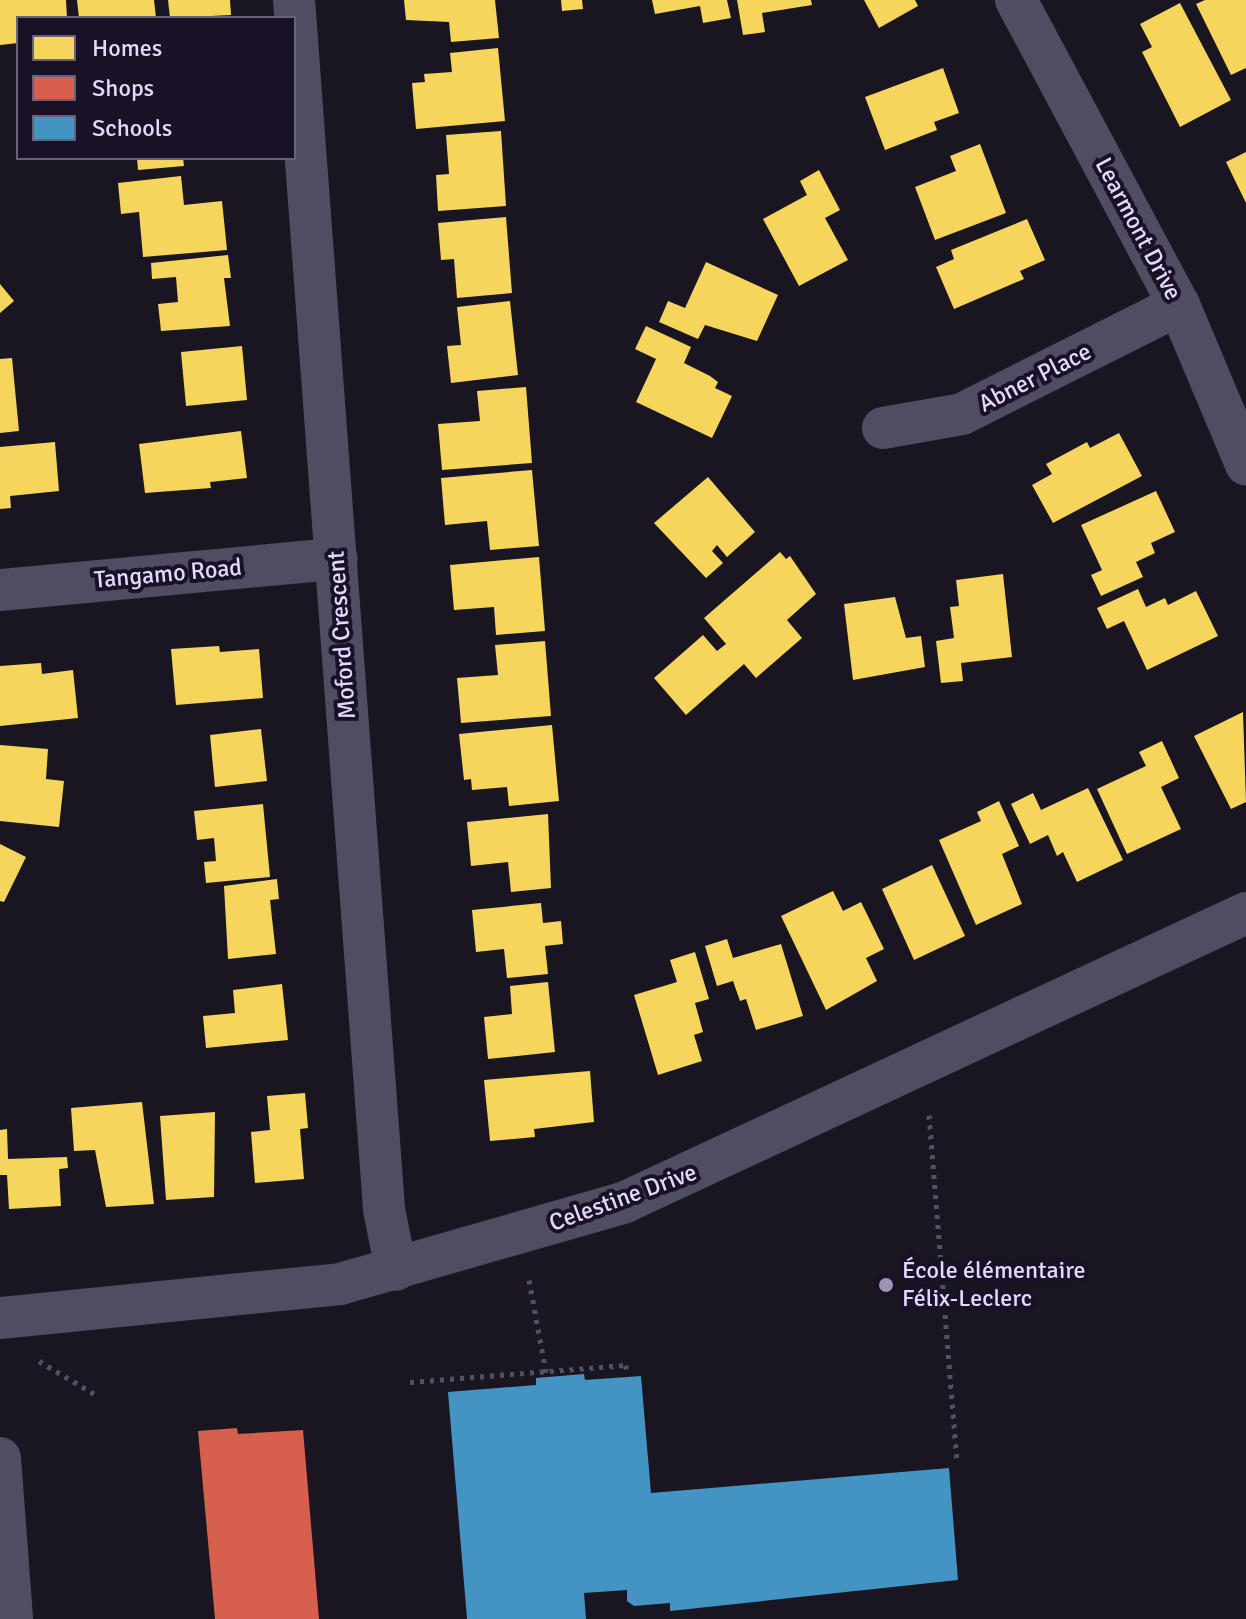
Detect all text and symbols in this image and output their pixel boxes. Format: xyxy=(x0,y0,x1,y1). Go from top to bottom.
legend xyxy=(16,16,296,160)
text: Homes xyxy=(92,33,162,63)
text: Shops xyxy=(92,73,154,103)
text: Schools xyxy=(92,113,172,143)
street label: Learmont Drive xyxy=(1088,153,1188,305)
street label: Abner Place xyxy=(974,337,1096,419)
street label: Moford Crescent xyxy=(322,550,362,720)
street label: Tangamo Road xyxy=(93,553,243,595)
street label: Celestine Drive xyxy=(545,1158,701,1238)
place label: École élémentaire Félix-Leclerc xyxy=(902,1257,1086,1313)
marker: École élémentaire Félix-Leclerc xyxy=(877,1276,895,1294)

